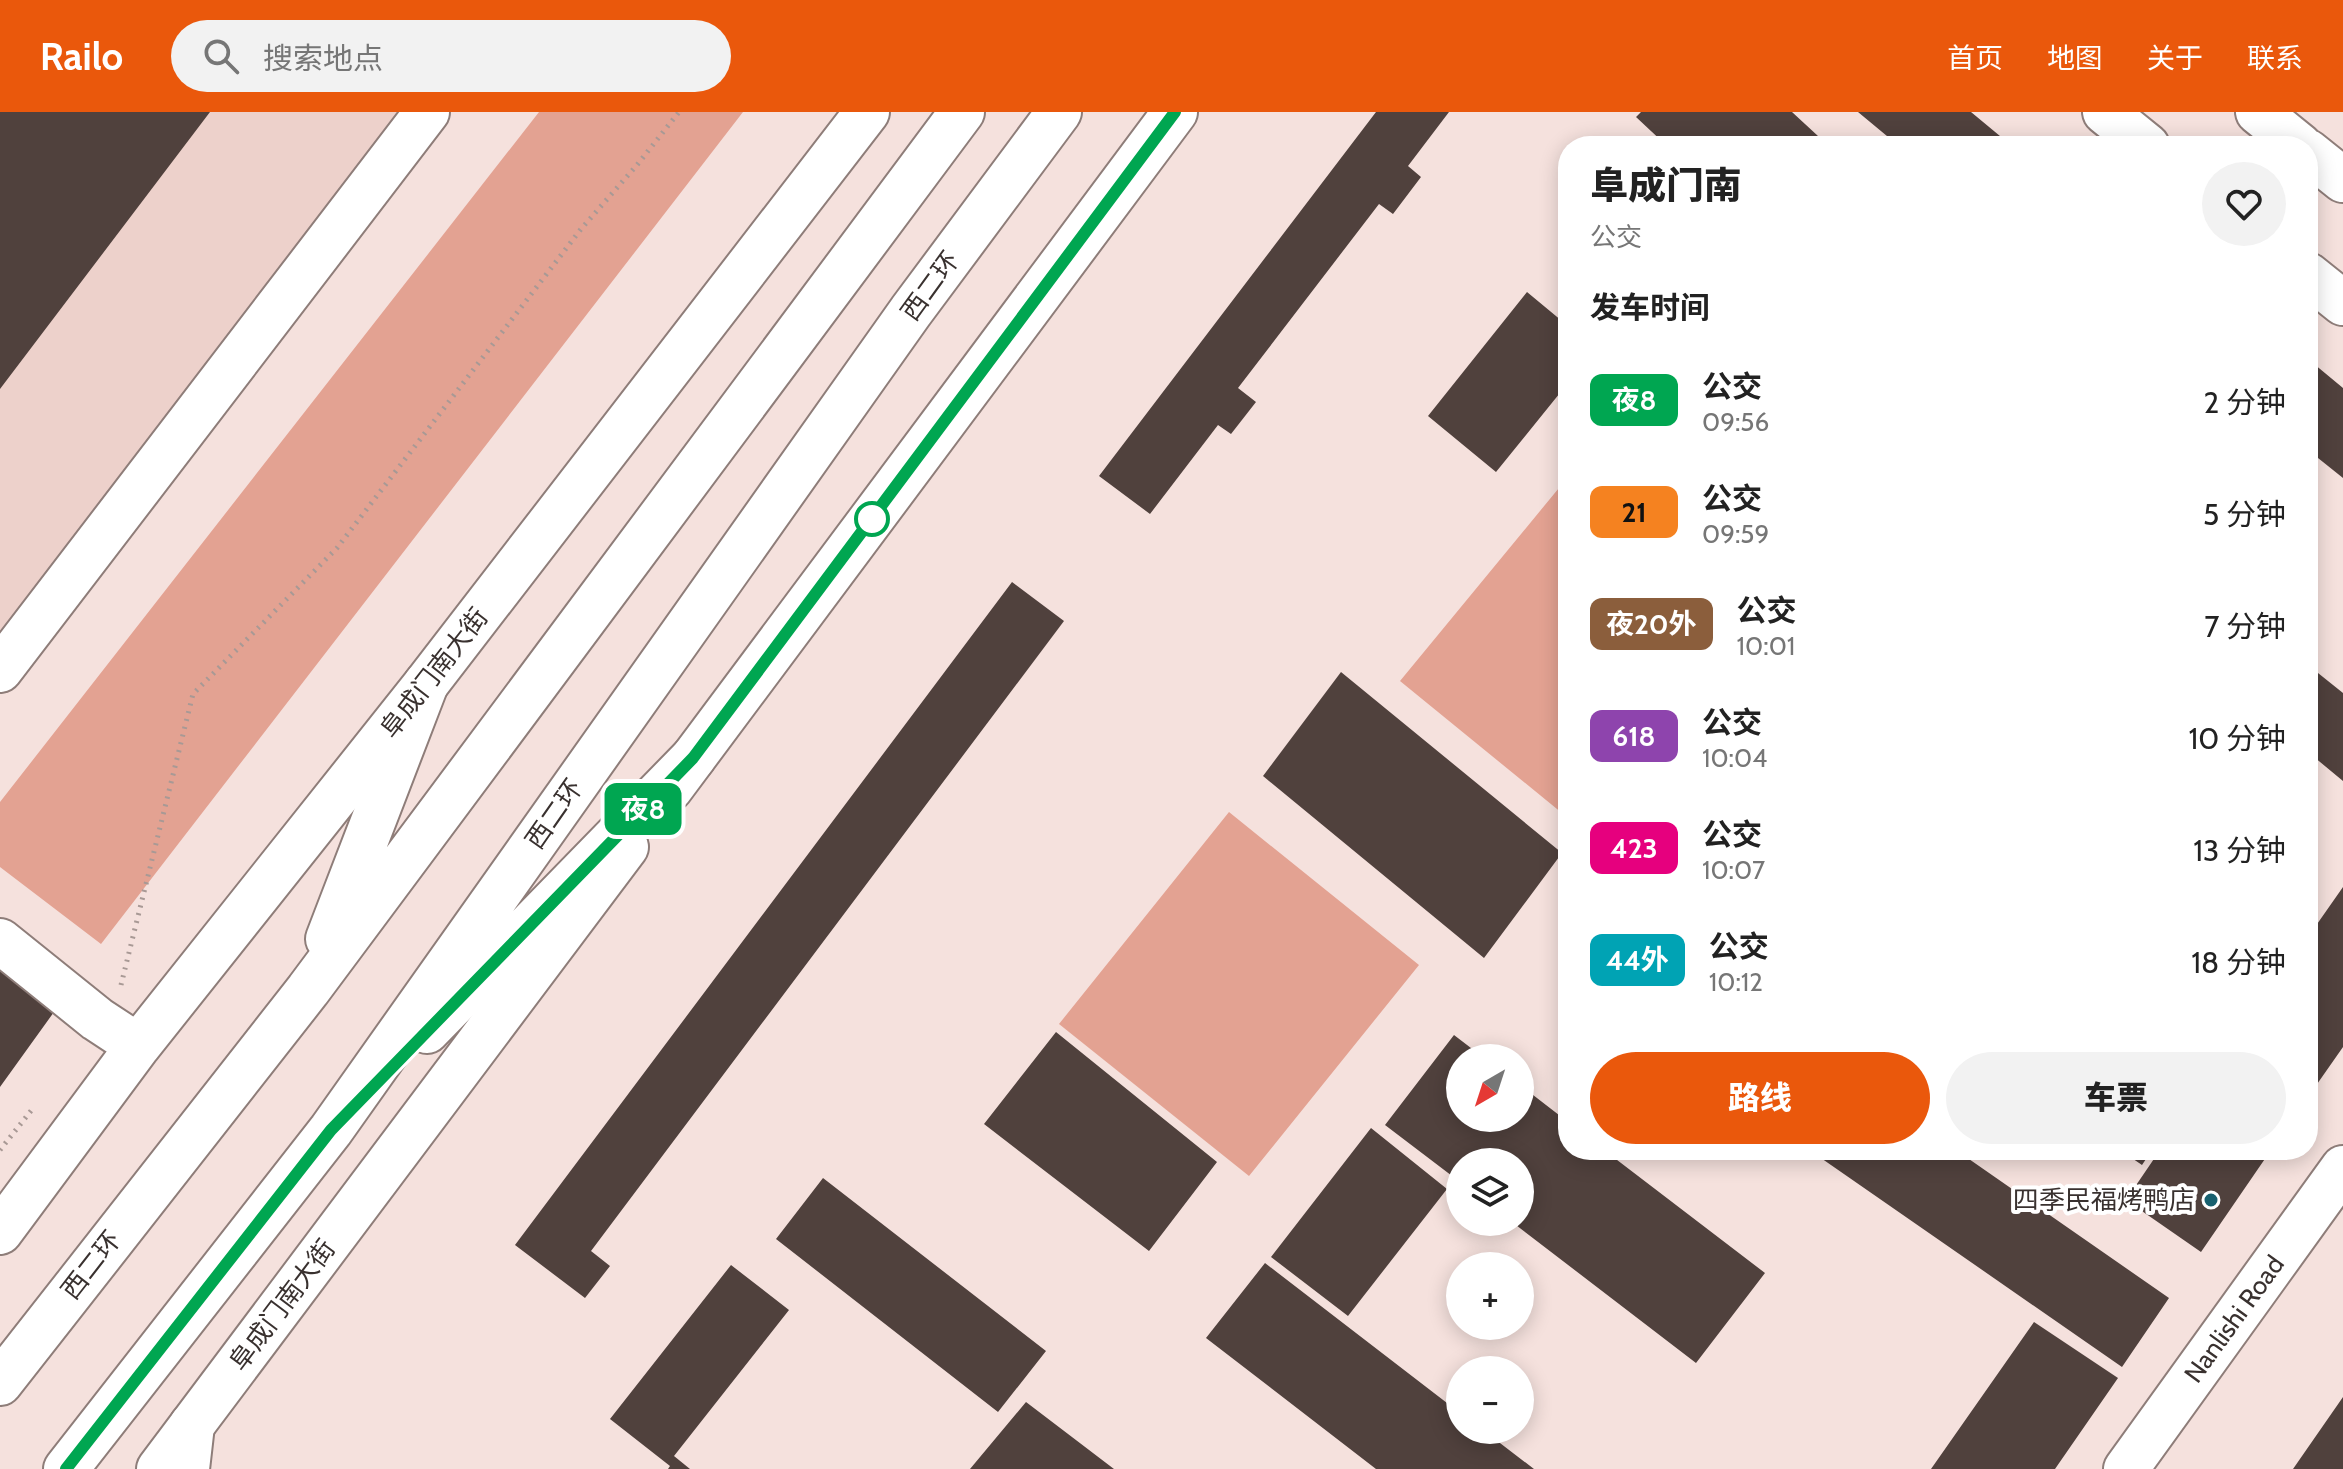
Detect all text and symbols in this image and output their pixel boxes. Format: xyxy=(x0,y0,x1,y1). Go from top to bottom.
search box xyxy=(171,20,731,92)
text: Railo xyxy=(40,33,123,80)
icon: search xyxy=(199,34,243,78)
text: 搜索地点 xyxy=(263,40,383,77)
text: 首页 xyxy=(1947,41,2003,75)
text: 地图 xyxy=(2047,41,2103,75)
text: 关于 xyxy=(2147,41,2203,75)
text: 联系 xyxy=(2247,41,2303,75)
text: 阜成门南 xyxy=(1590,162,1742,209)
button: heart xyxy=(2202,162,2286,246)
text: 公交 xyxy=(1590,221,1642,253)
street label: 西二环 xyxy=(894,245,966,327)
text: 发车时间 xyxy=(1590,289,1710,326)
text: 公交 xyxy=(1702,368,1762,405)
text: 夜8 xyxy=(1612,383,1656,417)
text: 2 分钟 xyxy=(2204,384,2286,421)
text: 09:56 xyxy=(1702,406,1769,438)
text: 公交 xyxy=(1702,480,1762,517)
text: 21 xyxy=(1621,495,1647,529)
text: 5 分钟 xyxy=(2203,496,2286,533)
unlabelled marker xyxy=(855,502,889,536)
text: 09:59 xyxy=(1702,518,1769,550)
text: 公交 xyxy=(1737,592,1797,629)
street label: 阜成门南大街 xyxy=(373,602,495,744)
text: 夜20外 xyxy=(1606,607,1697,641)
text: 7 分钟 xyxy=(2204,608,2286,645)
text: 10:01 xyxy=(1737,630,1795,662)
text: 公交 xyxy=(1702,704,1762,741)
text: 618 xyxy=(1613,719,1655,753)
text: 10 分钟 xyxy=(2189,720,2286,757)
text: 10:04 xyxy=(1702,742,1767,774)
street label: 西二环 xyxy=(519,773,589,855)
line badge: 夜8 xyxy=(607,783,679,835)
text: 夜8 xyxy=(621,792,665,826)
text: 公交 xyxy=(1702,816,1762,853)
text: 423 xyxy=(1610,831,1658,865)
text: 13 分钟 xyxy=(2193,832,2286,869)
text: 10:07 xyxy=(1702,854,1765,886)
text: 公交 xyxy=(1709,928,1769,965)
text: 44外 xyxy=(1606,943,1669,977)
text: 18 分钟 xyxy=(2191,944,2286,981)
text: 10:12 xyxy=(1709,966,1763,998)
north arrow xyxy=(1446,1044,1534,1132)
map controls xyxy=(1446,1044,1534,1444)
button: 路线 xyxy=(1590,1052,1930,1144)
button: 车票 xyxy=(1946,1052,2286,1144)
button: layers xyxy=(1446,1148,1534,1236)
place label: 四季民福烤鸭店 xyxy=(2013,1184,2195,1216)
marker: 四季民福烤鸭店 xyxy=(2202,1191,2220,1209)
street label: 西二环 xyxy=(54,1224,128,1306)
street label: 阜成门南大街 xyxy=(222,1233,342,1377)
street label: Nanlishi Road xyxy=(2177,1249,2291,1389)
button: + xyxy=(1446,1252,1534,1340)
button: − xyxy=(1446,1356,1534,1444)

